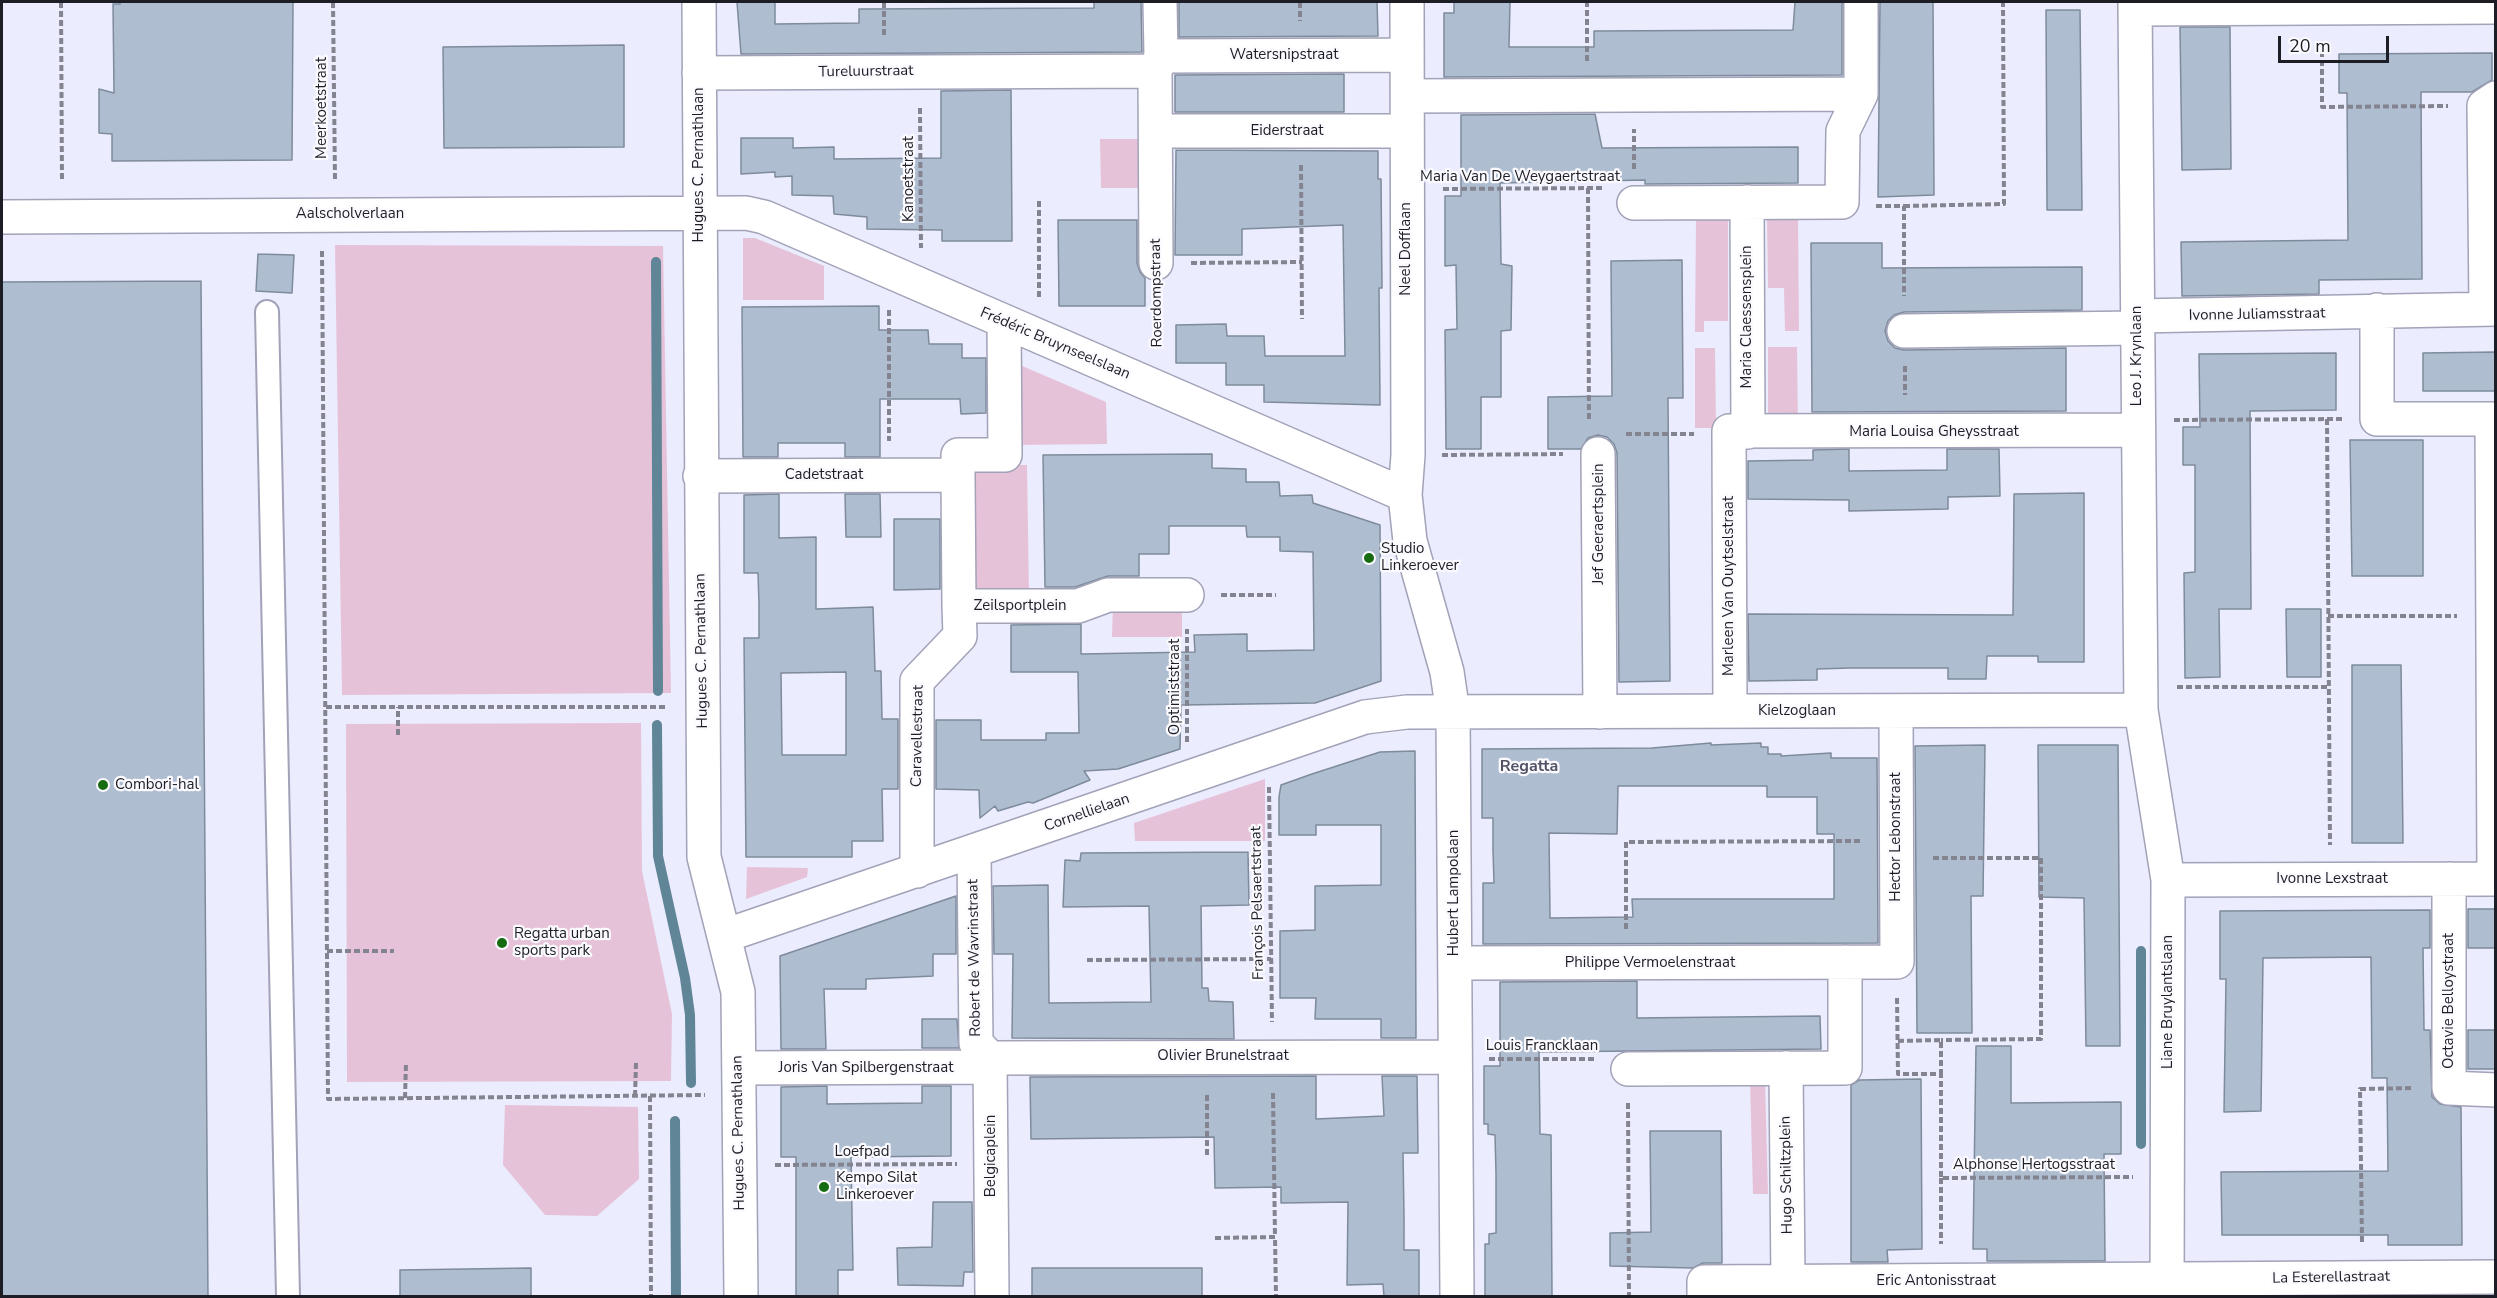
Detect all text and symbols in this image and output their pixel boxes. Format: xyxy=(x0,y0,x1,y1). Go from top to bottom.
scale bar xyxy=(2281,24,2392,62)
text: 20 m xyxy=(2289,34,2331,58)
street label: Watersnipstraat xyxy=(1230,46,1338,64)
street label: Meerkoetstraat xyxy=(313,57,331,159)
street label: Tureluurstraat xyxy=(818,62,914,82)
street label: Hugues C. Pernathlaan xyxy=(690,87,708,243)
street label: Eiderstraat xyxy=(1250,122,1324,140)
street label: Kanoetstraat xyxy=(900,136,918,222)
street label: Maria Van De Weygaertstraat xyxy=(1420,168,1620,186)
street label: Neel Dofflaan xyxy=(1397,202,1415,296)
street label: Aalscholverlaan xyxy=(296,205,404,223)
street label: Roerdompstraat xyxy=(1147,238,1167,348)
street label: Maria Claessensplein xyxy=(1738,245,1756,389)
street label: Frédéric Bruynseelslaan xyxy=(977,304,1133,384)
street label: Ivonne Juliamsstraat xyxy=(2189,305,2325,325)
street label: Leo J. Krynlaan xyxy=(2128,306,2146,406)
street label: Maria Louisa Gheysstraat xyxy=(1849,423,2019,441)
street label: Jef Geeraertsplein xyxy=(1590,463,1608,585)
street label: Cadetstraat xyxy=(785,466,863,484)
street label: Marleen Van Ouytselstraat xyxy=(1720,496,1738,676)
place label: Studio Linkeroever xyxy=(1381,540,1459,575)
marker: Studio Linkeroever xyxy=(1362,551,1376,565)
street label: Hugues C. Pernathlaan xyxy=(692,573,712,729)
street label: Zeilsportplein xyxy=(974,597,1066,615)
street label: Optimiststraat xyxy=(1166,639,1184,735)
street label: Caravellestraat xyxy=(908,685,928,787)
street label: Kielzoglaan xyxy=(1758,702,1836,720)
district label: Regatta xyxy=(1500,757,1558,777)
street label: Hector Lebonstraat xyxy=(1887,772,1905,902)
place label: Combori-hal xyxy=(115,776,199,794)
marker: Combori-hal xyxy=(96,778,110,792)
street label: Cornellielaan xyxy=(1042,790,1132,836)
street label: François Pelsaertstraat xyxy=(1248,826,1268,980)
street label: Hubert Lampolaan xyxy=(1445,830,1463,956)
street label: Ivonne Lexstraat xyxy=(2276,870,2388,888)
street label: Robert de Wavrinstraat xyxy=(965,879,985,1037)
place label: Regatta urban sports park xyxy=(514,925,610,960)
street label: Octavie Belloystraat xyxy=(2440,933,2458,1069)
street label: Liane Bruylantslaan xyxy=(2159,935,2177,1069)
marker: Regatta urban sports park xyxy=(495,936,509,950)
street label: Philippe Vermoelenstraat xyxy=(1565,954,1735,972)
street label: Louis Francklaan xyxy=(1486,1037,1598,1055)
street label: Olivier Brunelstraat xyxy=(1157,1047,1289,1065)
street label: Hugues C. Pernathlaan xyxy=(729,1055,749,1211)
street label: Joris Van Spilbergenstraat xyxy=(779,1059,953,1077)
street label: Belgicaplein xyxy=(982,1115,1000,1197)
street label: Hugo Schiltzplein xyxy=(1777,1116,1797,1234)
street label: Loefpad xyxy=(835,1143,889,1161)
street label: Alphonse Hertogsstraat xyxy=(1953,1156,2115,1174)
place label: Kempo Silat Linkeroever xyxy=(836,1169,917,1204)
marker: Kempo Silat Linkeroever xyxy=(817,1180,831,1194)
street label: La Esterellastraat xyxy=(2272,1268,2390,1288)
street label: Eric Antonisstraat xyxy=(1876,1272,1996,1290)

